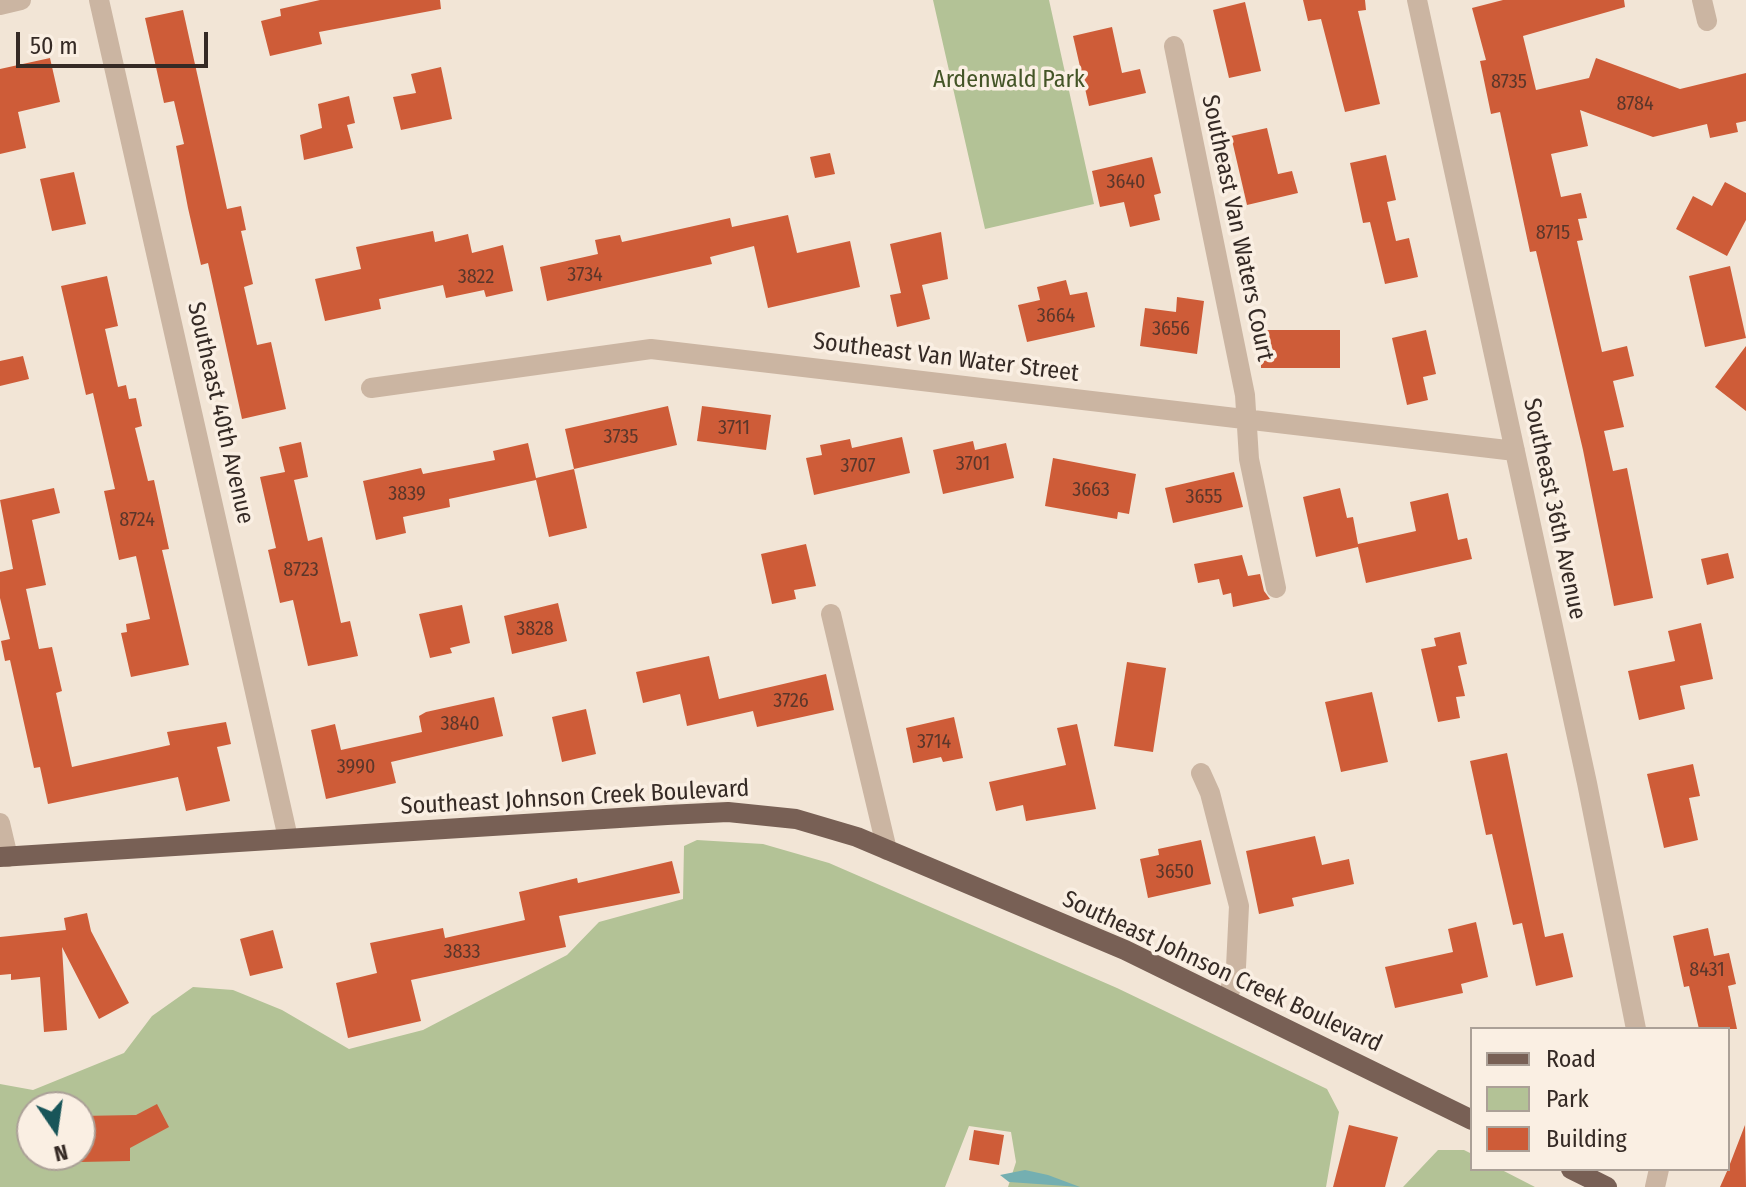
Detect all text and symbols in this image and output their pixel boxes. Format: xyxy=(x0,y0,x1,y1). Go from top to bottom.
scale bar xyxy=(20,16,212,66)
text: 50 m xyxy=(30,32,78,60)
park label: Ardenwald Park xyxy=(933,66,1085,94)
house number: 8735 xyxy=(1491,70,1527,94)
street label: Southeast Van Waters Court xyxy=(1195,92,1279,364)
house number: 8784 xyxy=(1616,92,1654,116)
house number: 3640 xyxy=(1106,170,1146,194)
house number: 8715 xyxy=(1536,221,1570,245)
house number: 3734 xyxy=(567,263,603,287)
house number: 3822 xyxy=(458,265,494,289)
street label: Southeast 40th Avenue xyxy=(180,299,260,527)
house number: 3664 xyxy=(1037,304,1075,328)
house number: 3656 xyxy=(1152,317,1190,341)
street label: Southeast Van Water Street xyxy=(812,327,1080,389)
street label: Southeast 36th Avenue xyxy=(1516,396,1592,622)
house number: 3711 xyxy=(718,416,750,440)
house number: 3735 xyxy=(603,425,639,449)
house number: 3701 xyxy=(956,452,990,476)
house number: 3707 xyxy=(841,454,875,478)
house number: 3663 xyxy=(1072,478,1110,502)
house number: 3839 xyxy=(388,482,426,506)
house number: 3655 xyxy=(1185,485,1223,509)
house number: 8724 xyxy=(119,508,155,532)
house number: 8723 xyxy=(283,558,319,582)
house number: 3828 xyxy=(516,617,554,641)
house number: 3726 xyxy=(773,689,809,713)
house number: 3840 xyxy=(440,712,480,736)
house number: 3714 xyxy=(917,730,951,754)
house number: 3990 xyxy=(337,755,375,779)
street label: Southeast Johnson Creek Boulevard xyxy=(400,774,750,822)
house number: 3650 xyxy=(1156,860,1194,884)
street label: Southeast Johnson Creek Boulevard xyxy=(1058,885,1386,1059)
house number: 3833 xyxy=(443,940,481,964)
house number: 8431 xyxy=(1689,958,1725,982)
legend xyxy=(1470,1027,1730,1171)
text: Road xyxy=(1546,1045,1596,1073)
text: Park xyxy=(1546,1085,1589,1113)
north arrow xyxy=(16,1091,96,1171)
text: Building xyxy=(1546,1125,1627,1153)
text: N xyxy=(52,1138,71,1168)

